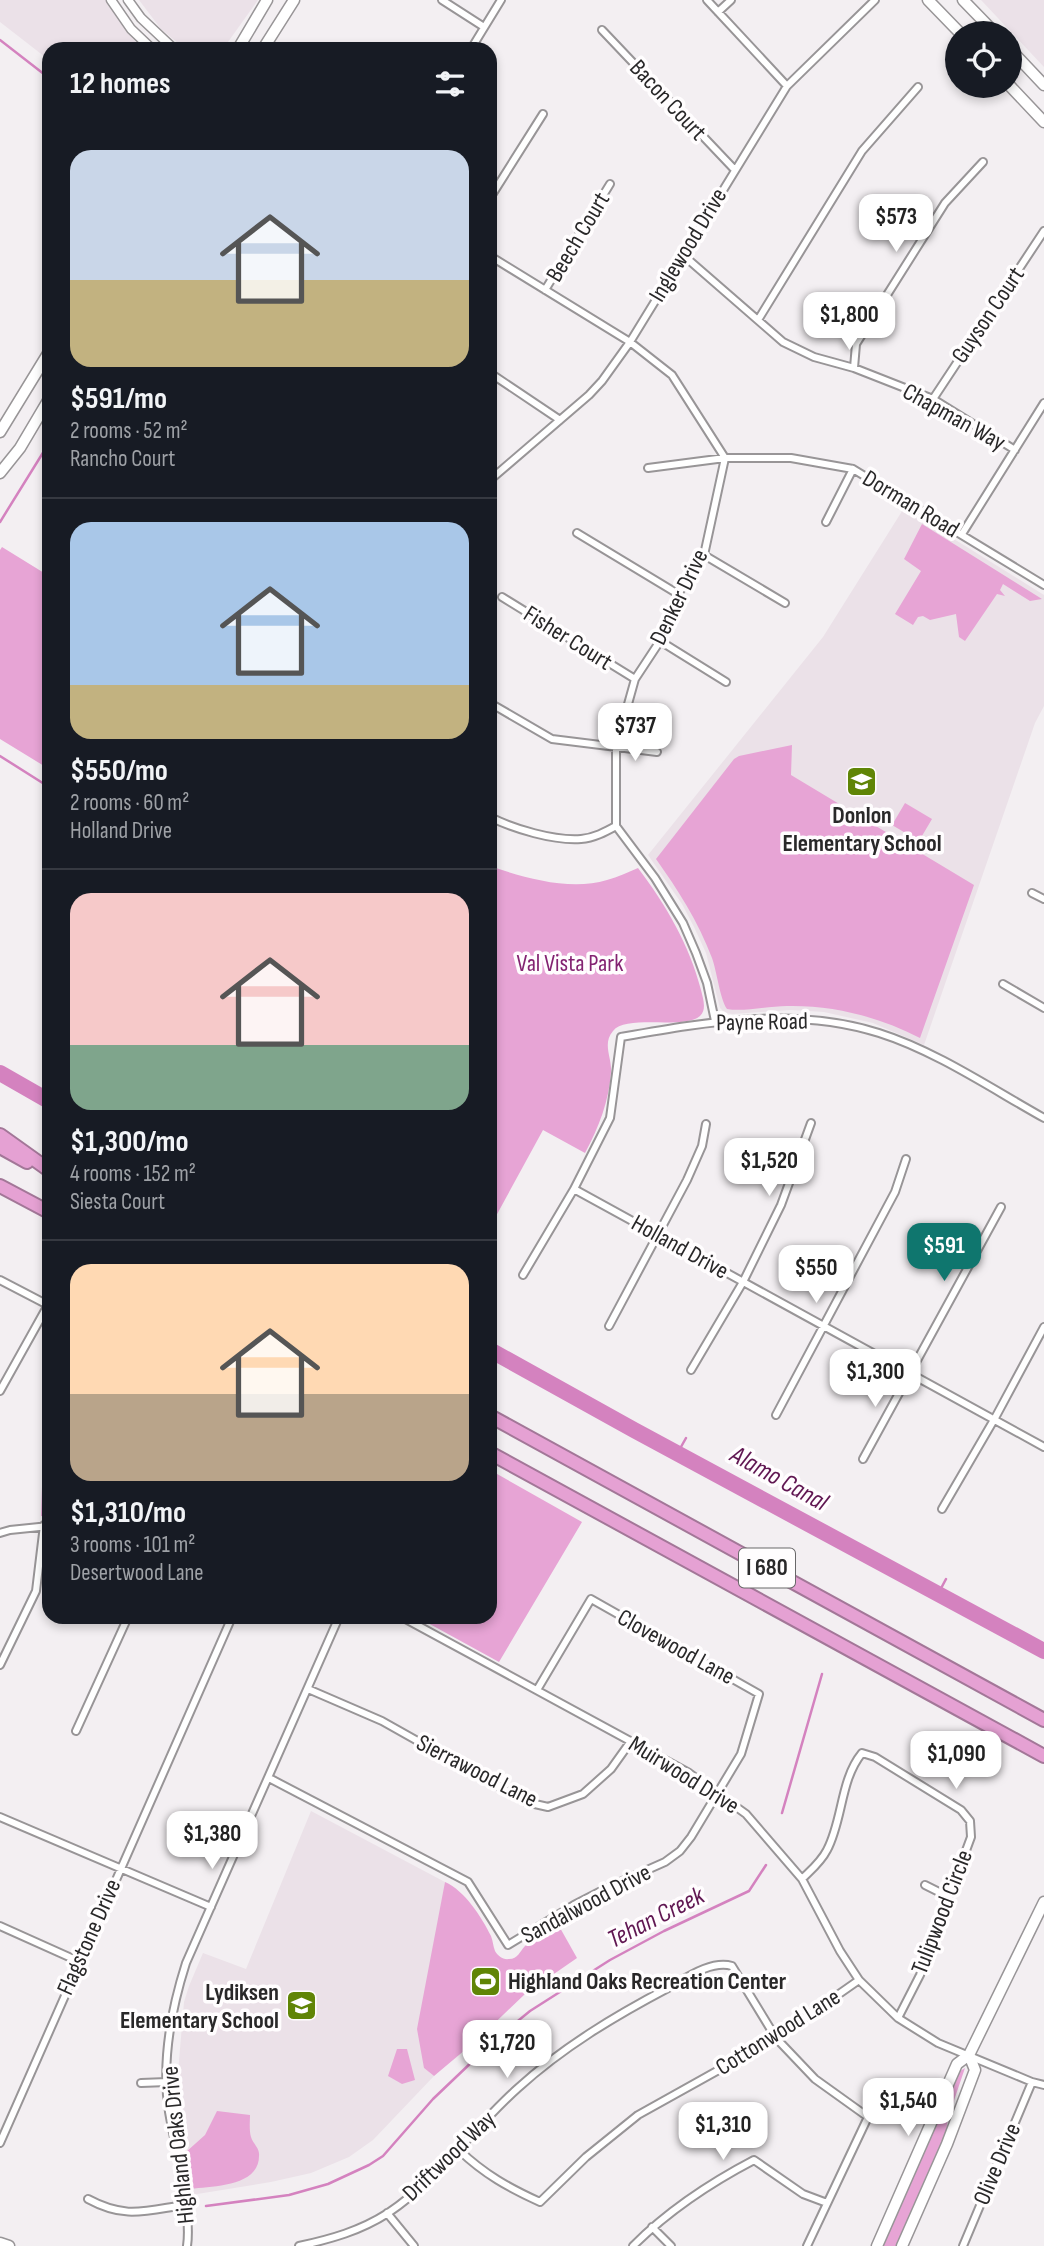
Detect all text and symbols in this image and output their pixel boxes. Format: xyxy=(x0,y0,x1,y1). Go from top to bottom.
map controls xyxy=(945,21,1022,98)
button: locate xyxy=(945,21,1022,98)
street label: Bacon Court xyxy=(623,54,713,146)
icon: filters xyxy=(431,65,469,103)
text: 12 homes xyxy=(70,66,171,102)
street label: Inglewood Drive xyxy=(643,183,733,307)
street label: Beech Court xyxy=(540,187,616,287)
pin: $573 xyxy=(855,194,937,254)
icon: home xyxy=(207,196,333,322)
text: $573 xyxy=(875,203,917,231)
street label: Guyson Court xyxy=(945,261,1031,369)
pin: $1,800 xyxy=(792,292,906,352)
text: $1,800 xyxy=(819,301,879,329)
street label: Chapman Way xyxy=(897,377,1011,457)
text: $591/mo xyxy=(70,381,167,417)
text: 2 rooms · 52 m² xyxy=(70,417,188,445)
text: Rancho Court xyxy=(70,445,175,473)
street label: Dorman Road xyxy=(858,464,964,544)
street label: Denker Drive xyxy=(643,544,715,650)
icon: home xyxy=(207,568,333,694)
street label: Fisher Court xyxy=(518,599,618,677)
pin: $737 xyxy=(594,704,676,763)
text: $737 xyxy=(614,712,656,740)
text: $550/mo xyxy=(70,753,168,789)
school or university icon: Donlon Elementary School xyxy=(845,764,879,798)
text: 2 rooms · 60 m² xyxy=(70,789,189,817)
place label: Donlon Elementary School xyxy=(782,801,942,858)
text: Holland Drive xyxy=(70,817,172,845)
icon: home xyxy=(207,939,333,1065)
park label: Val Vista Park xyxy=(517,949,623,978)
street label: Payne Road xyxy=(716,1007,808,1037)
text: $1,300/mo xyxy=(70,1124,189,1160)
pin: $1,520 xyxy=(712,1138,826,1198)
text: $1,520 xyxy=(740,1147,798,1175)
text: 4 rooms · 152 m² xyxy=(70,1160,196,1188)
text: Siesta Court xyxy=(70,1188,165,1216)
street label: Holland Drive xyxy=(626,1209,734,1285)
pin: $591 xyxy=(903,1224,985,1283)
text: $591 xyxy=(923,1232,965,1260)
pin: $550 xyxy=(775,1246,857,1305)
text: $550 xyxy=(795,1254,837,1282)
icon: home xyxy=(207,1310,333,1436)
pin: $1,300 xyxy=(818,1350,932,1409)
text: $1,300 xyxy=(846,1358,904,1386)
water label: Alamo Canal xyxy=(724,1439,834,1519)
text: $1,310/mo xyxy=(70,1495,186,1531)
text: 3 rooms · 101 m² xyxy=(70,1531,195,1559)
road number: I 680 xyxy=(739,1548,795,1588)
text: Desertwood Lane xyxy=(70,1559,204,1587)
street label: Clovewood Lane xyxy=(612,1603,740,1691)
street label: Sierrawood Lane xyxy=(412,1728,542,1814)
street label: Muirwood Drive xyxy=(623,1730,745,1820)
pin: $1,090 xyxy=(899,1732,1013,1791)
text: $1,090 xyxy=(926,1740,986,1768)
pin: $1,380 xyxy=(155,1812,269,1871)
text: $1,380 xyxy=(183,1820,241,1848)
street label: Tulipwood Circle xyxy=(905,1846,979,1978)
street label: Sandalwood Drive xyxy=(516,1858,656,1950)
street label: Flagstone Drive xyxy=(51,1875,127,1999)
water label: Tehan Creek xyxy=(602,1880,711,1956)
sports icon: Highland Oaks Recreation Center xyxy=(468,1964,502,1998)
place label: Highland Oaks Recreation Center xyxy=(508,1967,787,1996)
place label: Lydiksen Elementary School xyxy=(120,1978,279,2035)
street label: Cottonwood Lane xyxy=(710,1982,846,2082)
school or university icon: Lydiksen Elementary School xyxy=(285,1989,319,2023)
pin: $1,720 xyxy=(450,2021,564,2080)
text: $1,720 xyxy=(479,2029,535,2057)
street label: Highland Oaks Drive xyxy=(155,2065,201,2225)
pin: $1,540 xyxy=(851,2078,965,2138)
text: $1,540 xyxy=(879,2087,937,2115)
pin: $1,310 xyxy=(666,2102,780,2162)
street label: Driftwood Way xyxy=(397,2105,501,2207)
text: $1,310 xyxy=(695,2111,751,2139)
street label: Olive Drive xyxy=(967,2119,1027,2209)

